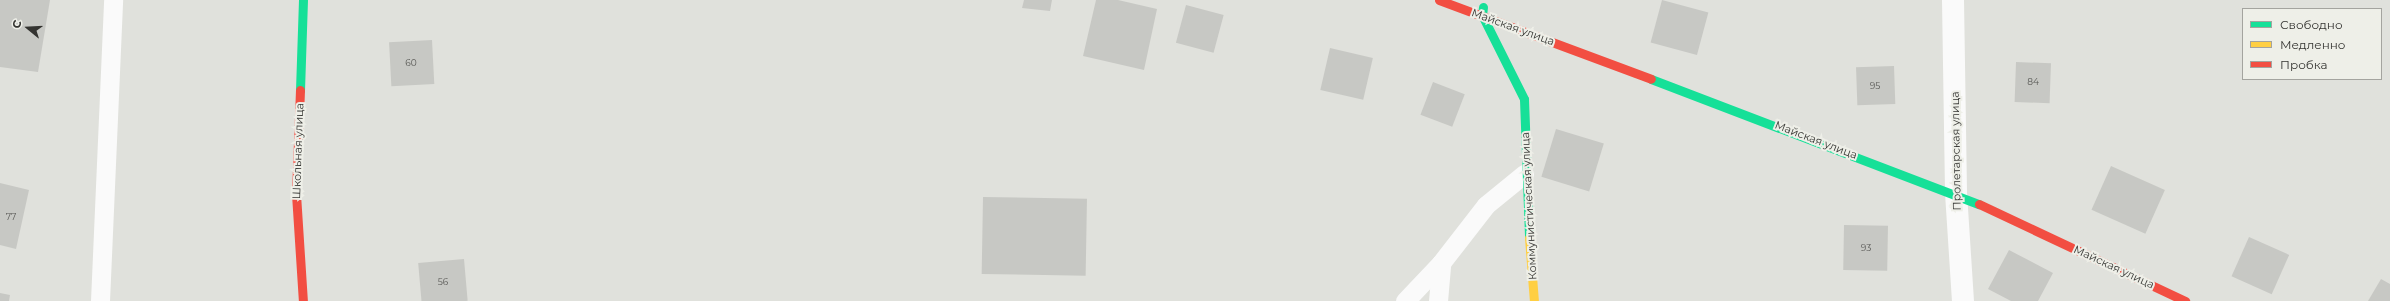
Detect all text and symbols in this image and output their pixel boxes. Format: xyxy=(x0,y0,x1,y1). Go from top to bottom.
street label: Майская улица xyxy=(1470,6,1556,48)
north arrow xyxy=(8,8,48,48)
legend xyxy=(2242,8,2382,80)
text: Свободно xyxy=(2280,17,2343,32)
text: С xyxy=(9,18,24,30)
text: Медленно xyxy=(2280,37,2345,52)
text: Пробка xyxy=(2280,57,2328,72)
house number: 60 xyxy=(405,58,417,68)
house number: 84 xyxy=(2027,77,2039,87)
house number: 95 xyxy=(1870,81,1880,91)
street label: Пролетарская улица xyxy=(1948,91,1964,211)
street label: Школьная улица xyxy=(290,103,306,199)
street label: Майская улица xyxy=(1773,118,1859,162)
street label: Коммунистическая улица xyxy=(1519,132,1539,280)
house number: 77 xyxy=(6,212,16,222)
house number: 93 xyxy=(1861,243,1871,253)
street label: Майская улица xyxy=(2072,243,2156,291)
house number: 56 xyxy=(438,277,448,287)

